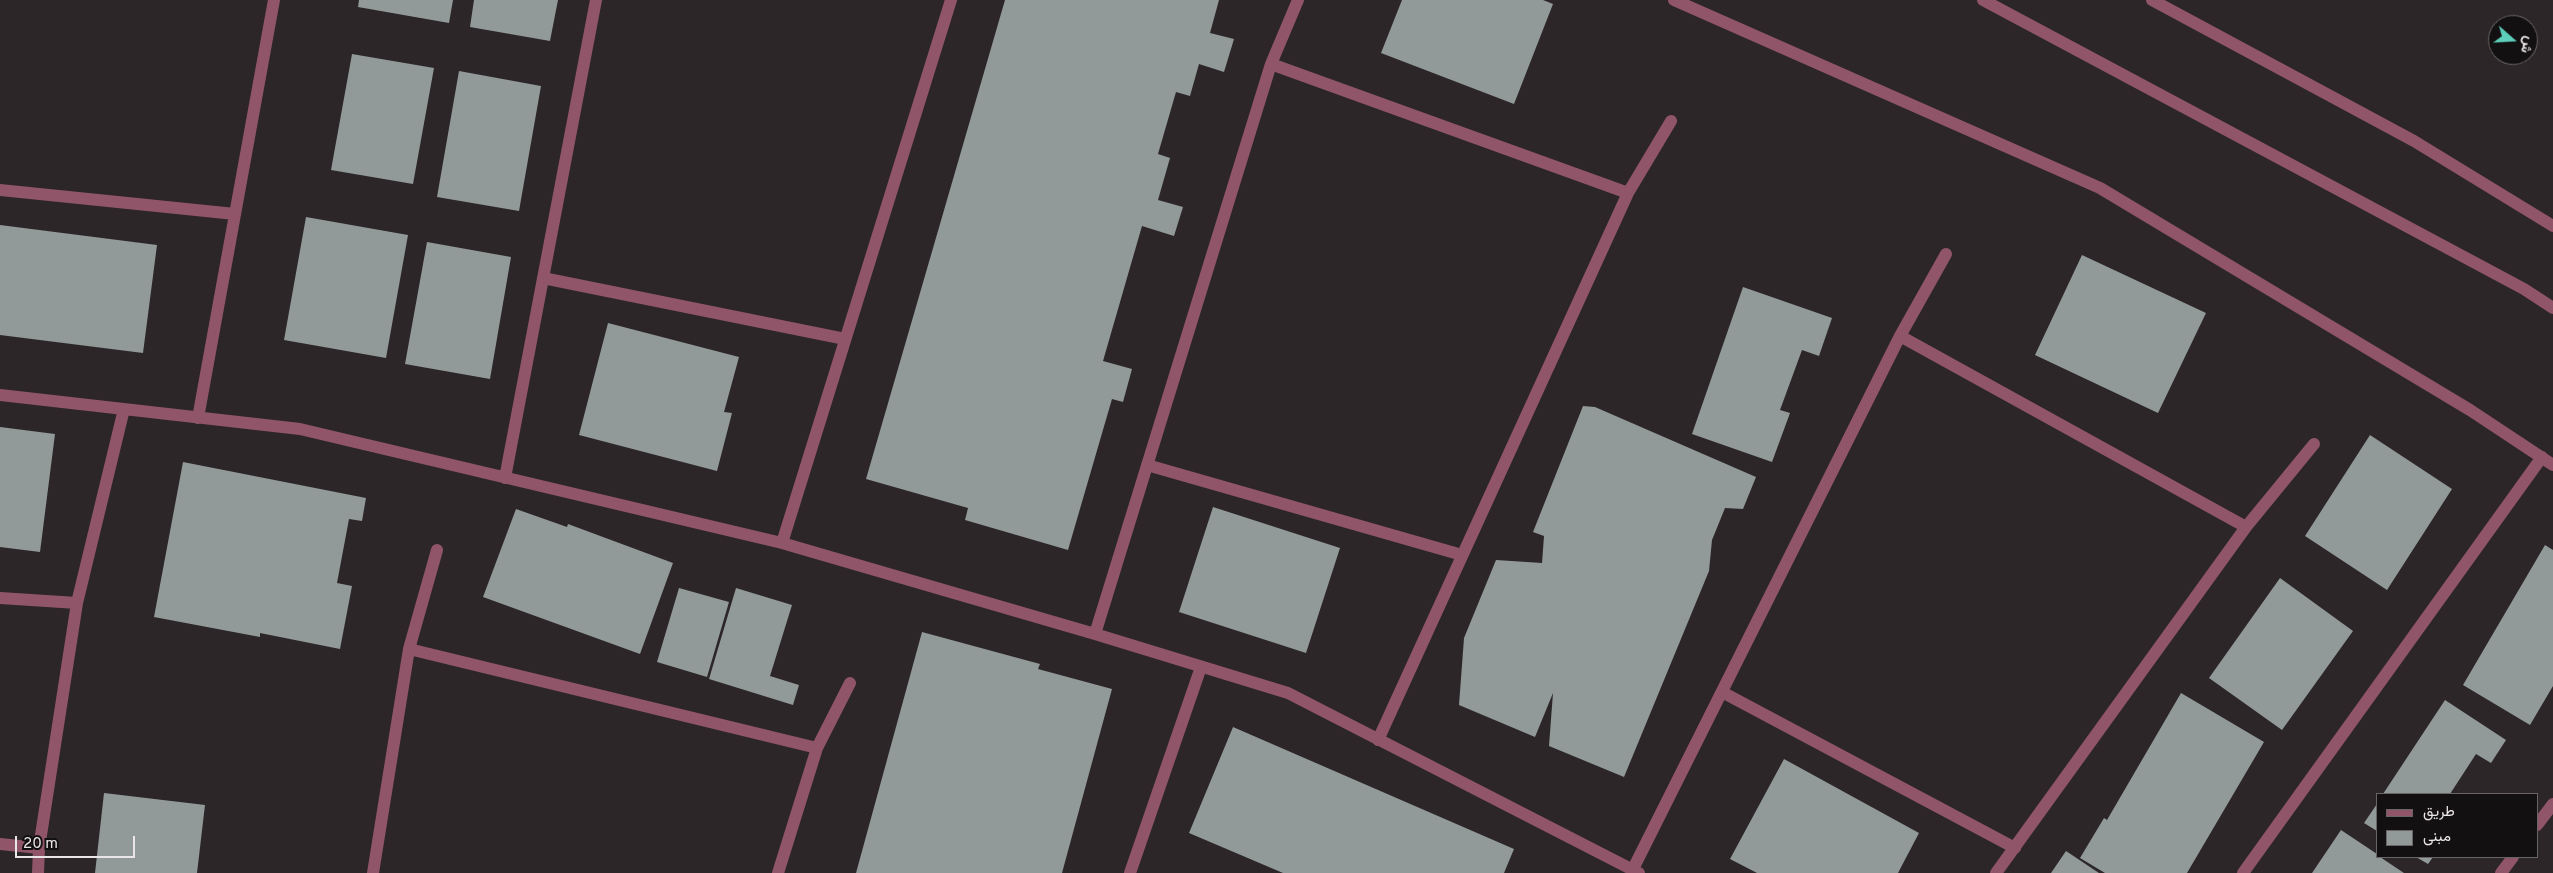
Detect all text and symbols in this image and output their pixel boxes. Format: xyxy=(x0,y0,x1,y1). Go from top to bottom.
north arrow xyxy=(2488,15,2538,65)
text: ش xyxy=(2516,34,2537,55)
legend xyxy=(2376,793,2538,858)
text: طريق xyxy=(2423,803,2455,822)
scale bar xyxy=(18,826,138,858)
text: مبنى xyxy=(2423,828,2451,847)
text: 20 m xyxy=(23,835,58,854)

